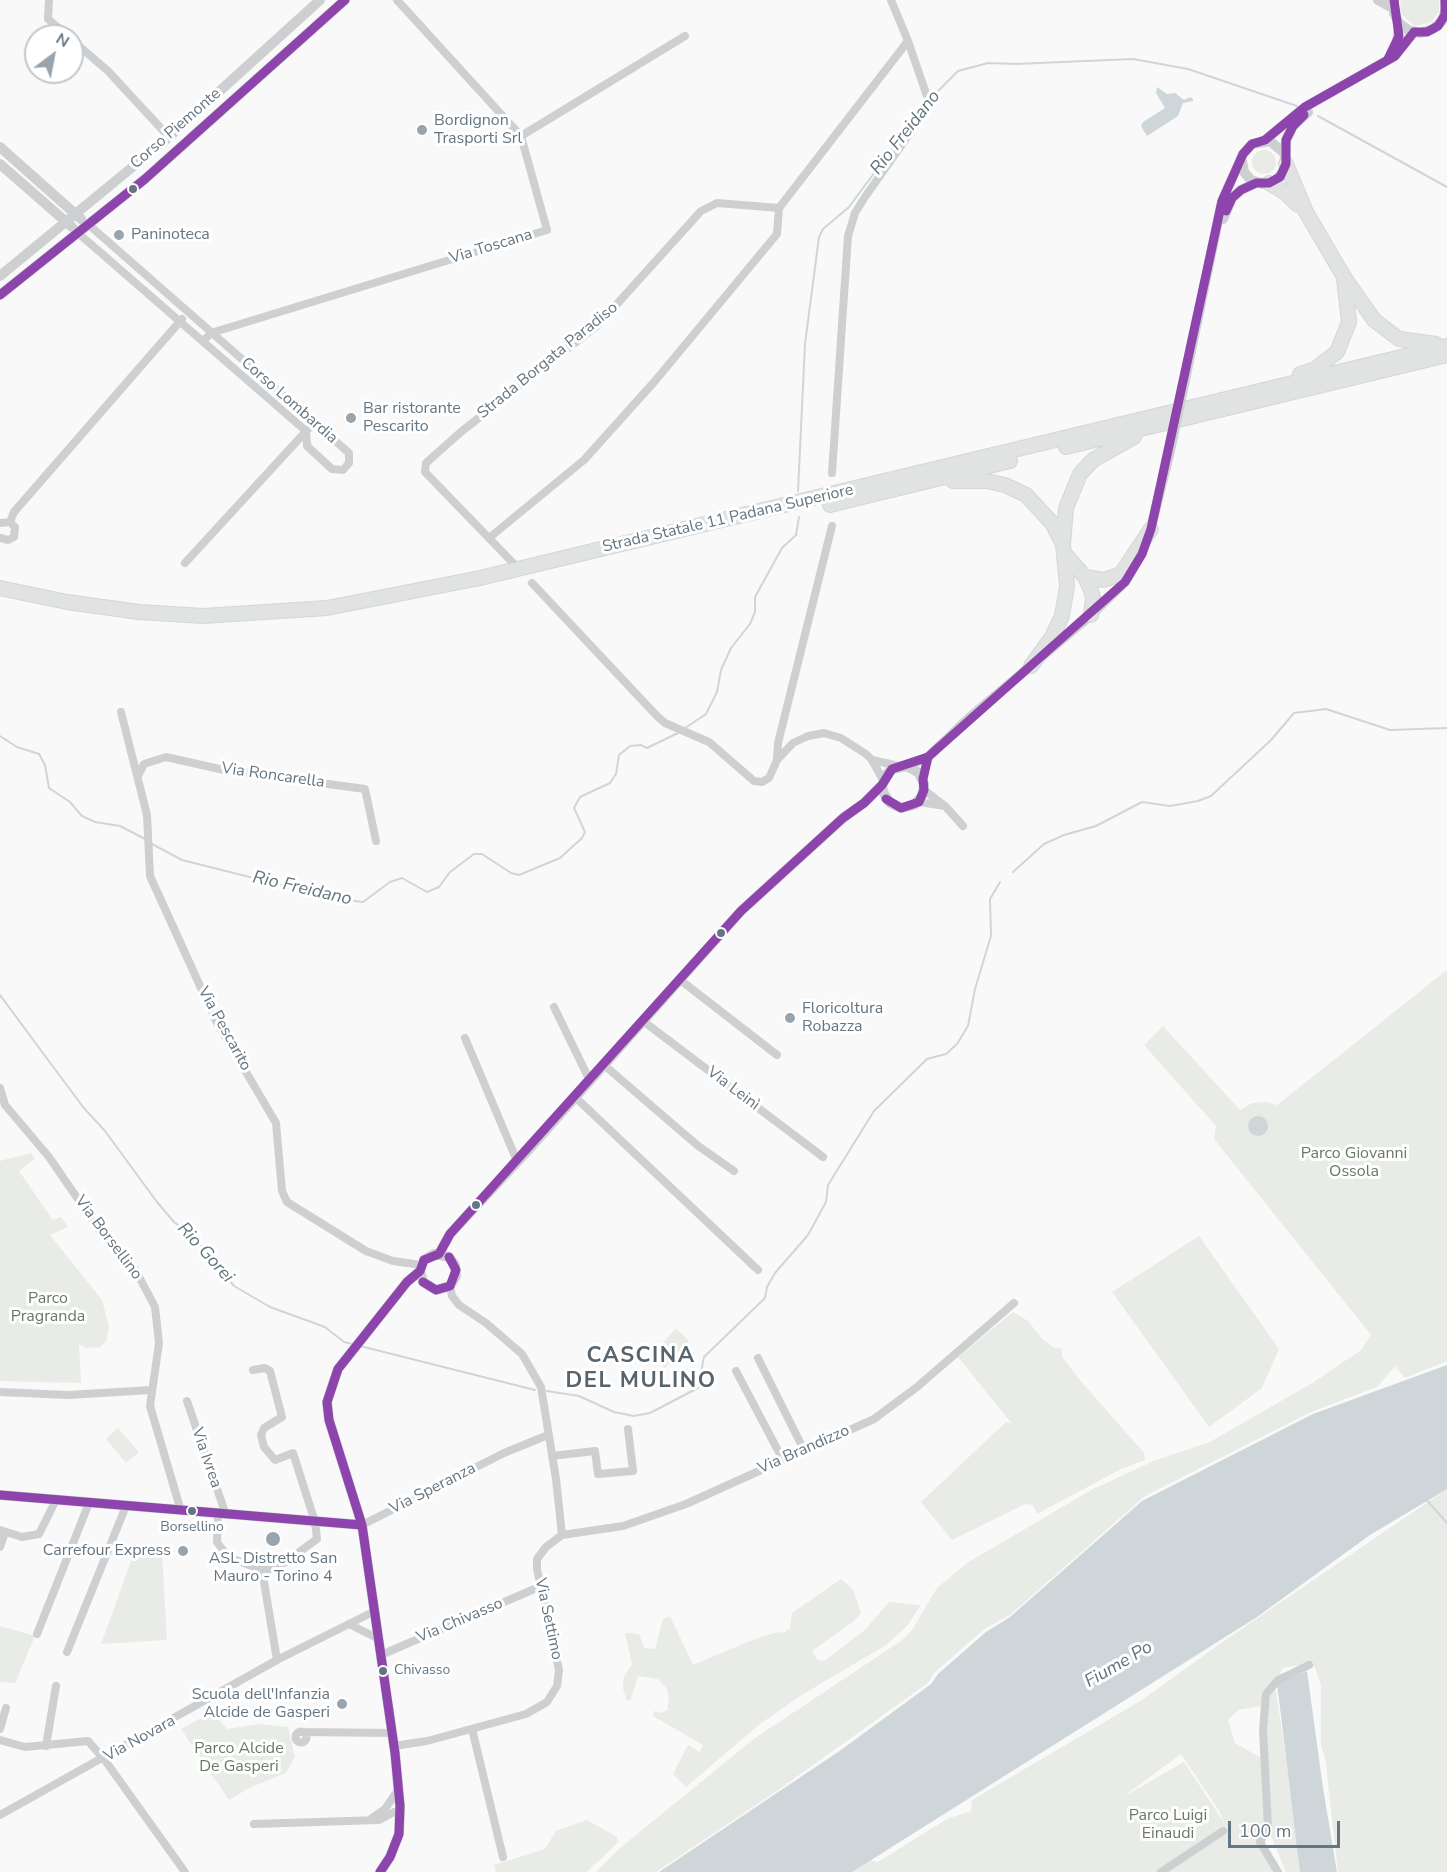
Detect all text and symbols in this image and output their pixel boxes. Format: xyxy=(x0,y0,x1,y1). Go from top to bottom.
north arrow xyxy=(24,24,84,84)
text: N xyxy=(52,28,73,53)
street label: Corso Piemonte xyxy=(127,85,225,173)
water label: Rio Freidano xyxy=(866,87,946,179)
place label: Bordignon Trasporti Srl xyxy=(434,111,522,149)
marker: Bordignon Trasporti Srl xyxy=(415,123,429,137)
unlabelled marker xyxy=(127,183,139,195)
place label: Paninoteca xyxy=(131,225,210,245)
street label: Via Toscana xyxy=(447,225,535,269)
marker: Paninoteca xyxy=(112,228,126,242)
street label: Strada Borgata Paradiso xyxy=(474,299,622,423)
street label: Corso Lombardia xyxy=(237,354,341,448)
place label: Bar ristorante Pescarito xyxy=(363,399,461,437)
marker: Bar ristorante Pescarito xyxy=(344,411,358,425)
street label: Strada Statale 11 Padana Superiore xyxy=(601,481,855,557)
street label: Via Roncarella xyxy=(220,759,326,793)
water label: Rio Freidano xyxy=(250,867,354,911)
unlabelled marker xyxy=(715,927,727,939)
street label: Via Pescarito xyxy=(193,984,255,1074)
place label: Floricoltura Robazza xyxy=(802,999,883,1037)
marker: Floricoltura Robazza xyxy=(783,1011,797,1025)
street label: Via Leinì xyxy=(703,1063,763,1115)
park label: Parco Giovanni Ossola xyxy=(1301,1144,1407,1182)
street label: Via Borsellino xyxy=(70,1192,146,1284)
unlabelled marker xyxy=(470,1199,482,1211)
water label: Rio Gorei xyxy=(172,1218,238,1288)
park label: Parco Pragranda xyxy=(11,1289,85,1327)
district label: CASCINA DEL MULINO xyxy=(566,1344,716,1396)
street label: Via Brandizzo xyxy=(755,1421,853,1479)
street label: Via Ivrea xyxy=(187,1425,225,1491)
street label: Via Speranza xyxy=(387,1459,479,1519)
marker: Borsellino xyxy=(186,1505,198,1517)
place label: Borsellino xyxy=(160,1520,224,1536)
marker: ASL Distretto San Mauro - Torino 4 xyxy=(264,1530,282,1548)
place label: Carrefour Express xyxy=(43,1541,171,1561)
marker: Carrefour Express xyxy=(176,1544,190,1558)
place label: ASL Distretto San Mauro - Torino 4 xyxy=(209,1549,337,1587)
street label: Via Settimo xyxy=(530,1576,566,1662)
street label: Via Chivasso xyxy=(414,1594,506,1648)
water label: Fiume Po xyxy=(1081,1637,1157,1693)
place label: Chivasso xyxy=(394,1663,450,1679)
marker: Chivasso xyxy=(377,1665,389,1677)
place label: Scuola dell'Infanzia Alcide de Gasperi xyxy=(192,1685,330,1723)
marker: Scuola dell'Infanzia Alcide de Gasperi xyxy=(335,1697,349,1711)
street label: Via Novara xyxy=(101,1712,179,1766)
park label: Parco Alcide De Gasperi xyxy=(194,1739,284,1777)
park label: Parco Luigi Einaudi xyxy=(1129,1806,1207,1844)
scale bar xyxy=(1231,1809,1344,1847)
text: 100 m xyxy=(1239,1819,1291,1843)

